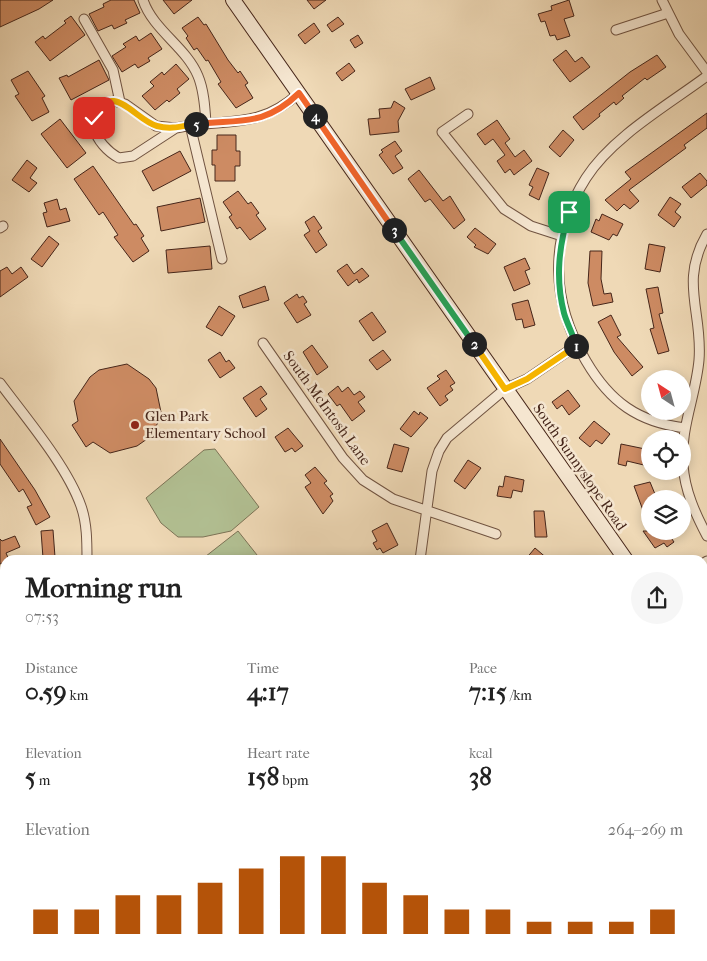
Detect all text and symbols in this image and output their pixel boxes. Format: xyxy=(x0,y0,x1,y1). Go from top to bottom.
pin xyxy=(73,97,115,139)
icon: check xyxy=(80,104,108,132)
pin: 4 xyxy=(302,104,328,128)
text: 4 xyxy=(311,108,320,125)
pin: 5 xyxy=(184,112,208,136)
text: 5 xyxy=(193,116,200,133)
pin xyxy=(548,191,590,233)
icon: arrive xyxy=(555,198,583,226)
pin: 3 xyxy=(382,218,406,242)
text: 3 xyxy=(392,222,397,239)
pin: 2 xyxy=(462,332,486,356)
pin: 1 xyxy=(564,334,588,358)
text: 2 xyxy=(471,336,478,353)
text: 1 xyxy=(574,338,579,355)
street label: South McIntosh Lane xyxy=(279,347,375,469)
north arrow xyxy=(641,370,691,420)
map controls xyxy=(641,370,691,540)
street label: South Sunnyslope Road xyxy=(529,400,631,535)
place label: Glen Park Elementary School xyxy=(145,407,266,442)
marker: Glen Park Elementary School xyxy=(129,419,141,431)
button: locate xyxy=(641,430,691,480)
button: layers xyxy=(641,490,691,540)
text: Morning run xyxy=(25,571,182,604)
button: share xyxy=(631,572,683,624)
text: 07:53 xyxy=(25,607,59,626)
text: Distance xyxy=(25,660,78,677)
text: Time xyxy=(247,660,279,677)
text: Pace xyxy=(469,660,497,677)
text: 0.59 xyxy=(25,677,67,706)
text: 4:17 xyxy=(247,677,289,706)
text: 7:15 xyxy=(469,677,507,706)
text: km xyxy=(67,687,88,704)
text: /km xyxy=(507,687,532,704)
text: Elevation xyxy=(25,745,82,762)
text: Heart rate xyxy=(247,745,310,762)
text: kcal xyxy=(469,745,493,762)
text: 5 xyxy=(25,762,36,791)
text: 158 xyxy=(247,762,279,791)
text: 38 xyxy=(469,762,492,791)
text: m xyxy=(36,772,50,789)
text: bpm xyxy=(279,772,309,789)
text: Elevation xyxy=(25,820,90,839)
text: 264–269 m xyxy=(608,820,683,839)

